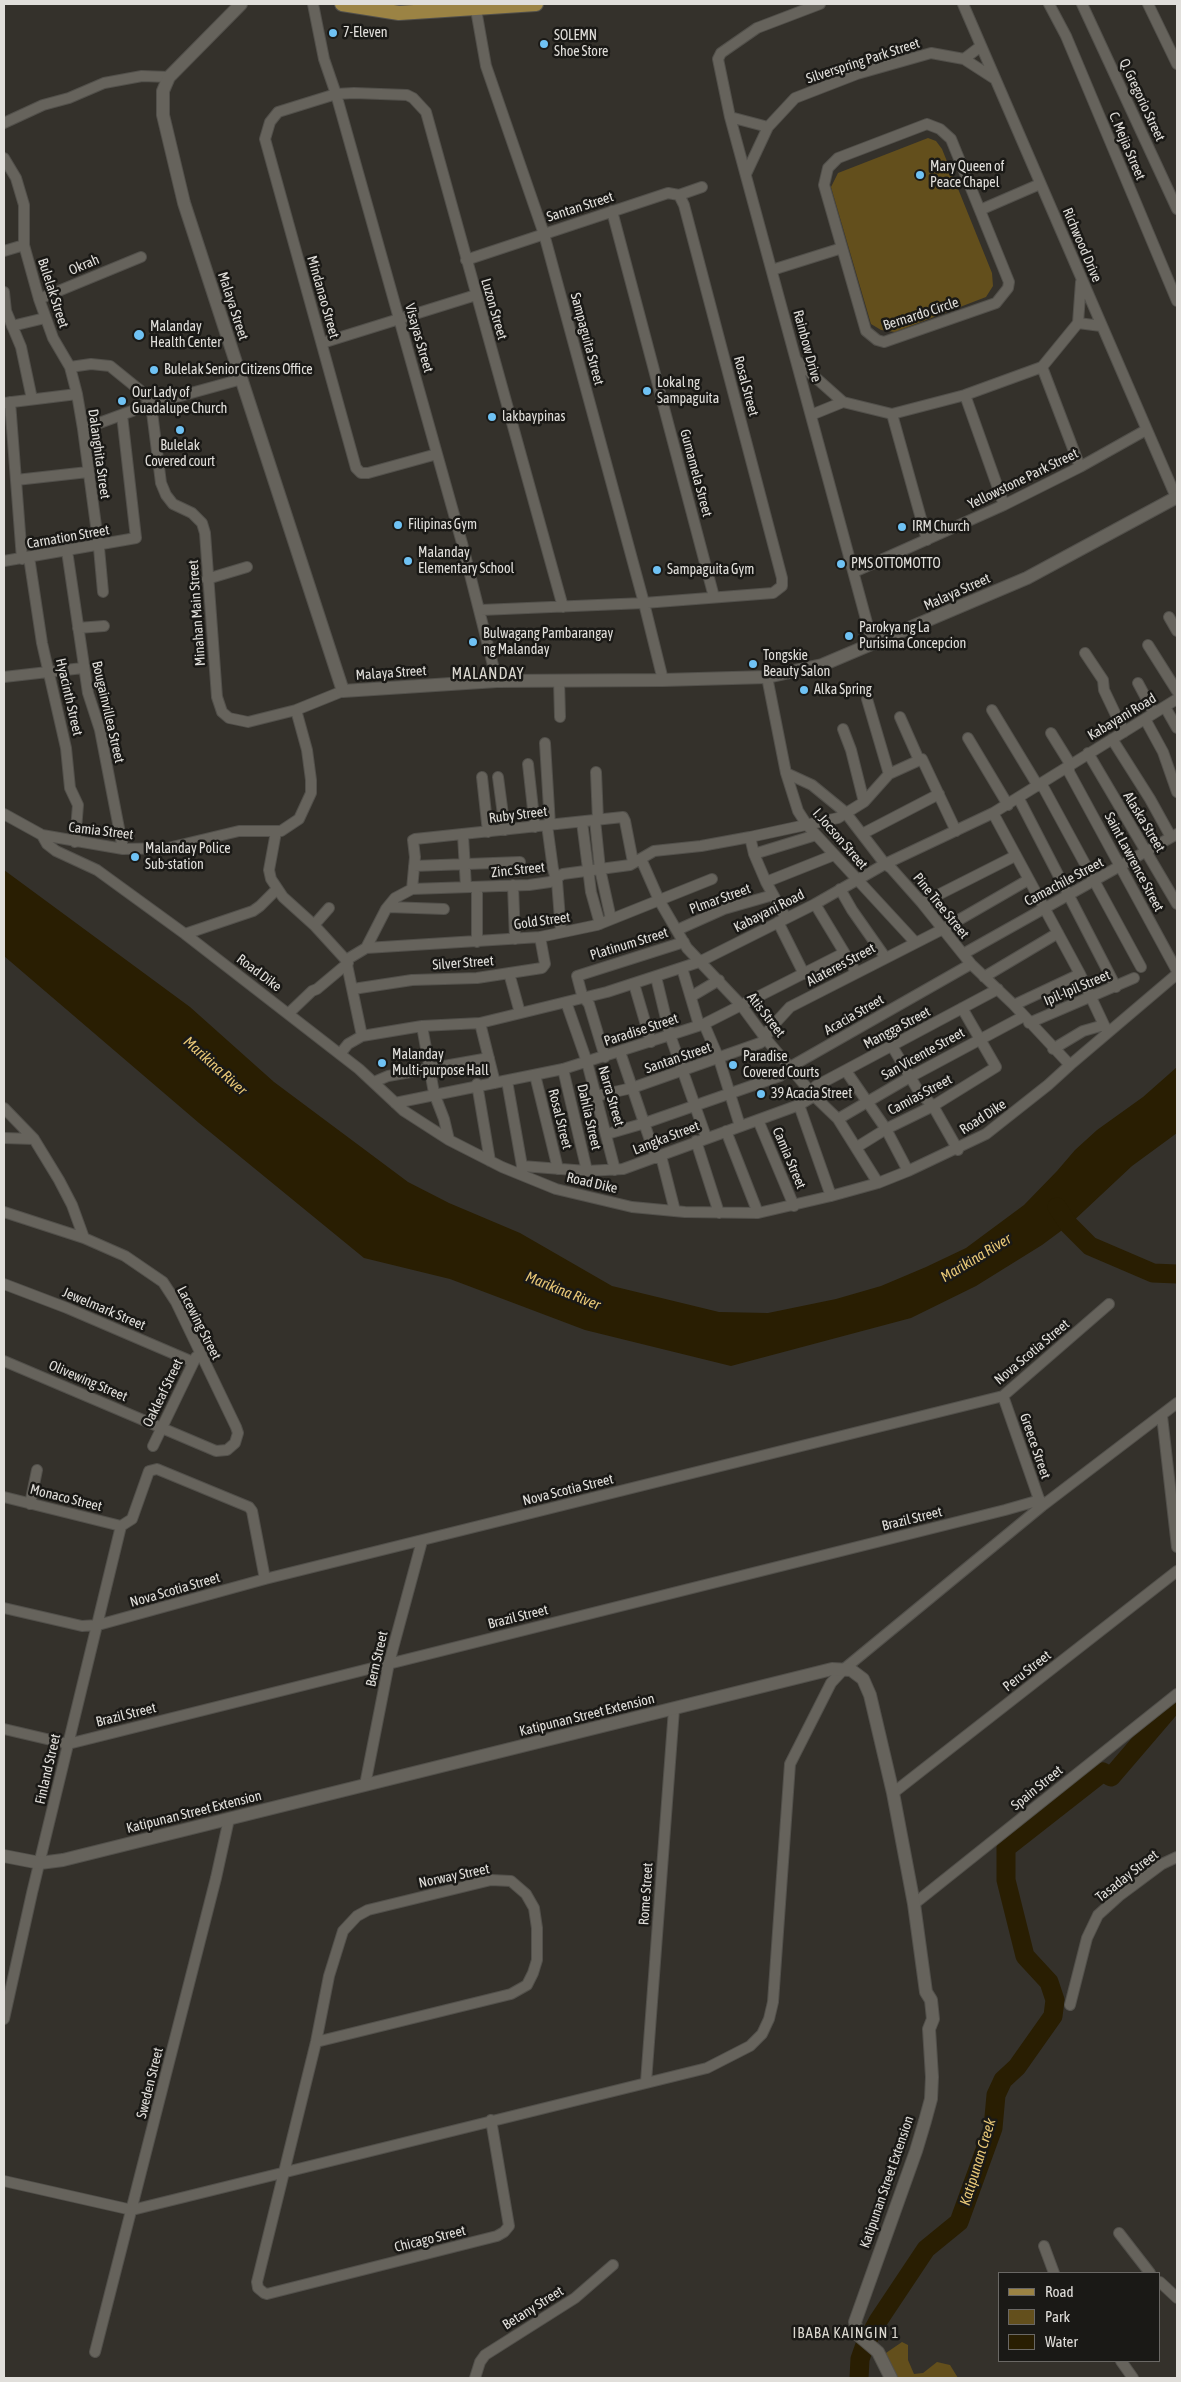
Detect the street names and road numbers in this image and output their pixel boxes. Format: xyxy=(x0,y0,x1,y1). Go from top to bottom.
street label: Silverspring Park Street xyxy=(804,35,922,87)
street label: Q. Gregorio Street xyxy=(1116,56,1168,144)
street label: C. Mejia Street xyxy=(1105,110,1149,182)
street label: Santan Street xyxy=(545,188,615,226)
street label: Richwood Drive xyxy=(1059,205,1105,285)
street label: Okrah xyxy=(66,251,102,279)
street label: Mindanao Street xyxy=(303,254,343,340)
street label: Bulelak Street xyxy=(34,256,72,330)
street label: Malaya Street xyxy=(214,270,252,342)
street label: Luzon Street xyxy=(477,276,511,342)
street label: Sampaguita Street xyxy=(567,291,607,387)
street label: Bernardo Circle xyxy=(881,294,961,334)
street label: Visayas Street xyxy=(401,301,437,375)
street label: Rainbow Drive xyxy=(789,308,825,384)
street label: Rosal Street xyxy=(730,354,762,418)
street label: Dalanghita Street xyxy=(84,408,114,500)
street label: Gumamela Street xyxy=(676,427,716,519)
street label: Yellowstone Park Street xyxy=(965,445,1081,513)
street label: Carnation Street xyxy=(25,521,111,553)
street label: Minahan Main Street xyxy=(185,559,209,667)
street label: Malaya Street xyxy=(921,570,993,614)
street label: Hyacinth Street xyxy=(52,657,86,737)
street label: Bougainvillea Street xyxy=(88,659,128,765)
street label: Malaya Street xyxy=(355,662,427,684)
street label: Kabayani Road xyxy=(1085,690,1159,744)
street label: Alaska Street xyxy=(1119,789,1169,855)
street label: Ruby Street xyxy=(488,803,548,827)
street label: I. Jocson Street xyxy=(809,805,871,873)
street label: Saint Lawrence Street xyxy=(1101,809,1167,915)
street label: Camia Street xyxy=(68,819,134,843)
street label: Camachile Street xyxy=(1022,854,1106,910)
street label: Zinc Street xyxy=(490,859,546,881)
street label: Pine Tree Street xyxy=(909,870,973,942)
street label: Plmar Street xyxy=(687,880,753,918)
street label: Kabayani Road xyxy=(731,886,807,936)
street label: Gold Street xyxy=(513,909,571,933)
street label: Platinum Street xyxy=(588,924,670,964)
street label: Alateres Street xyxy=(804,940,878,990)
street label: Road Dike xyxy=(233,951,285,995)
street label: Silver Street xyxy=(432,952,494,974)
street label: Ipil-Ipil Street xyxy=(1041,967,1113,1009)
street label: Atis Street xyxy=(743,989,789,1041)
street label: Acacia Street xyxy=(821,991,887,1039)
street label: Mangga Street xyxy=(861,1003,933,1053)
street label: Paradise Street xyxy=(602,1010,680,1050)
street label: San Vicente Street xyxy=(879,1024,967,1084)
street label: Santan Street xyxy=(643,1039,713,1077)
street label: Narra Street xyxy=(594,1064,628,1128)
street label: Camias Street xyxy=(885,1071,955,1119)
street label: Dahlia Street xyxy=(573,1082,605,1152)
street label: Rosal Street xyxy=(544,1087,576,1151)
street label: Road Dike xyxy=(957,1096,1009,1138)
street label: Langka Street xyxy=(630,1118,702,1158)
street label: Camia Street xyxy=(769,1125,809,1191)
street label: Road Dike xyxy=(565,1169,619,1197)
street label: Lacewing Street xyxy=(173,1283,225,1363)
street label: Jewelmark Street xyxy=(60,1284,148,1334)
street label: Nova Scotia Street xyxy=(991,1316,1073,1388)
street label: Oakleaf Street xyxy=(139,1356,187,1430)
street label: Olivewing Street xyxy=(46,1357,130,1405)
street label: Greece Street xyxy=(1016,1411,1054,1481)
street label: Nova Scotia Street xyxy=(521,1471,615,1509)
street label: Monaco Street xyxy=(28,1481,104,1515)
street label: Brazil Street xyxy=(880,1503,944,1535)
street label: Nova Scotia Street xyxy=(128,1569,222,1611)
street label: Brazil Street xyxy=(486,1601,550,1633)
street label: Bern Street xyxy=(362,1630,392,1688)
street label: Peru Street xyxy=(1000,1647,1054,1695)
street label: Katipunan Street Extension xyxy=(518,1690,656,1740)
street label: Brazil Street xyxy=(94,1699,158,1731)
street label: Finland Street xyxy=(32,1732,64,1806)
street label: Spain Street xyxy=(1008,1762,1066,1814)
street label: Katipunan Street Extension xyxy=(125,1787,263,1837)
street label: Tasaday Street xyxy=(1092,1846,1162,1906)
street label: Norway Street xyxy=(417,1860,491,1892)
street label: Rome Street xyxy=(635,1862,657,1926)
street label: Sweden Street xyxy=(133,2046,167,2120)
street label: Katipunan Street Extension xyxy=(857,2114,917,2250)
street label: Chicago Street xyxy=(393,2222,467,2256)
street label: Betany Street xyxy=(499,2283,567,2333)

